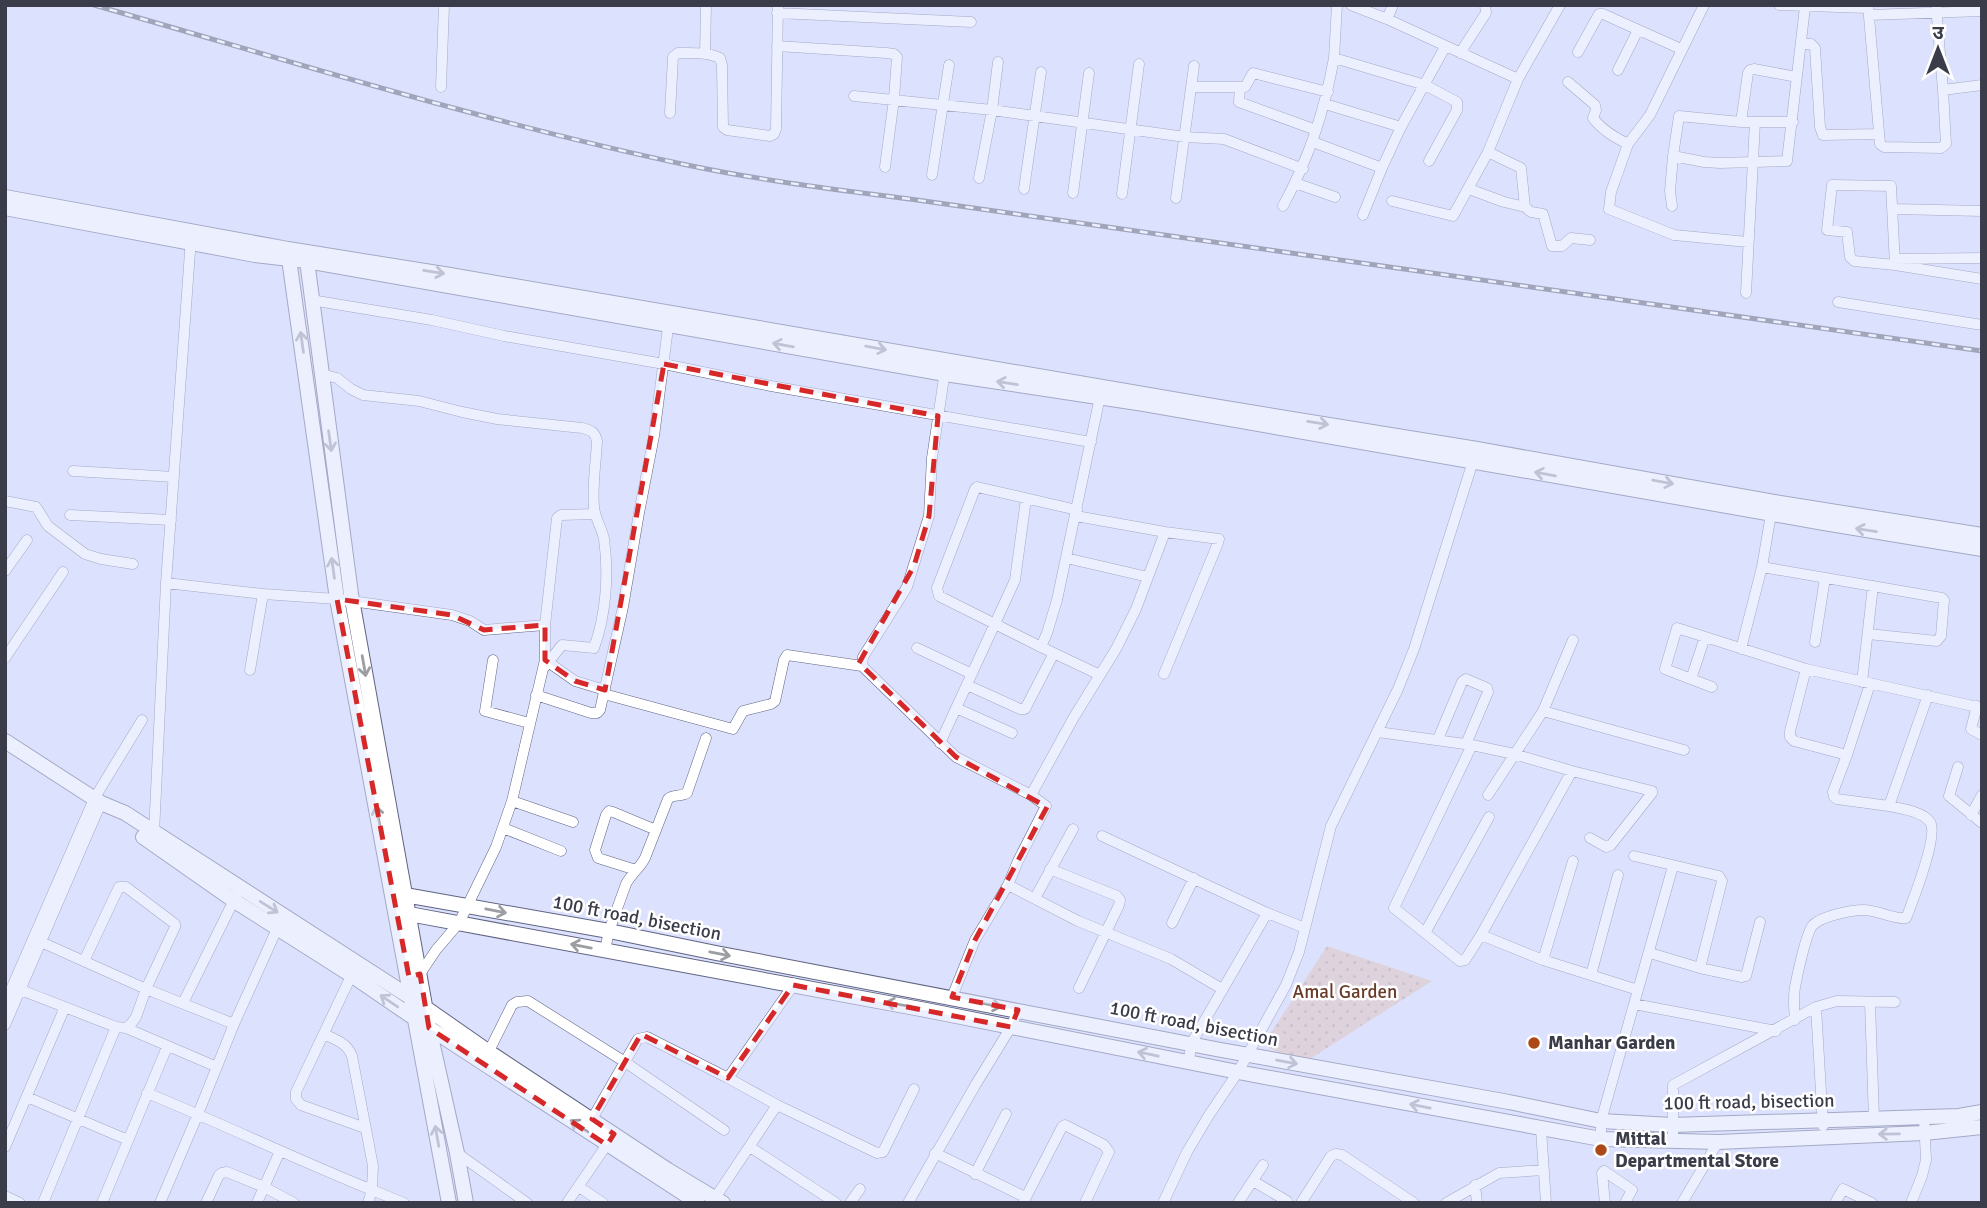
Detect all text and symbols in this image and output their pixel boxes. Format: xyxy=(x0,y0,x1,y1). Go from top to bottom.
north arrow xyxy=(1903,14,1973,84)
text: उ xyxy=(1932,21,1944,45)
one-way arrow xyxy=(423,266,445,279)
one-way arrow xyxy=(295,331,308,354)
one-way arrow xyxy=(772,337,795,351)
one-way arrow xyxy=(864,342,887,355)
one-way arrow xyxy=(996,376,1019,389)
one-way arrow xyxy=(1306,417,1329,430)
one-way arrow xyxy=(324,429,337,452)
one-way arrow xyxy=(1534,467,1557,480)
one-way arrow xyxy=(1651,476,1674,489)
one-way arrow xyxy=(1855,523,1878,536)
one-way arrow xyxy=(326,557,339,580)
one-way arrow xyxy=(358,654,371,677)
one-way arrow xyxy=(371,805,384,827)
street label: 100 ft road, bisection xyxy=(551,890,723,946)
one-way arrow xyxy=(259,900,279,914)
one-way arrow xyxy=(484,904,507,918)
one-way arrow xyxy=(570,939,593,952)
one-way arrow xyxy=(708,947,731,961)
park label: Amal Garden xyxy=(1293,980,1397,1004)
one-way arrow xyxy=(380,994,399,1008)
street label: 100 ft road, bisection xyxy=(1108,996,1280,1052)
one-way arrow xyxy=(885,997,908,1010)
one-way arrow xyxy=(980,999,1002,1012)
place label: Manhar Garden xyxy=(1548,1031,1675,1055)
marker: Manhar Garden xyxy=(1526,1035,1542,1051)
one-way arrow xyxy=(1137,1046,1160,1060)
one-way arrow xyxy=(1275,1055,1298,1069)
street label: 100 ft road, bisection xyxy=(1663,1089,1835,1115)
one-way arrow xyxy=(1409,1099,1432,1112)
one-way arrow xyxy=(570,1119,589,1133)
one-way arrow xyxy=(430,1125,444,1148)
place label: Mittal Departmental Store xyxy=(1615,1127,1779,1173)
one-way arrow xyxy=(1878,1127,1901,1140)
marker: Mittal Departmental Store xyxy=(1593,1142,1609,1158)

